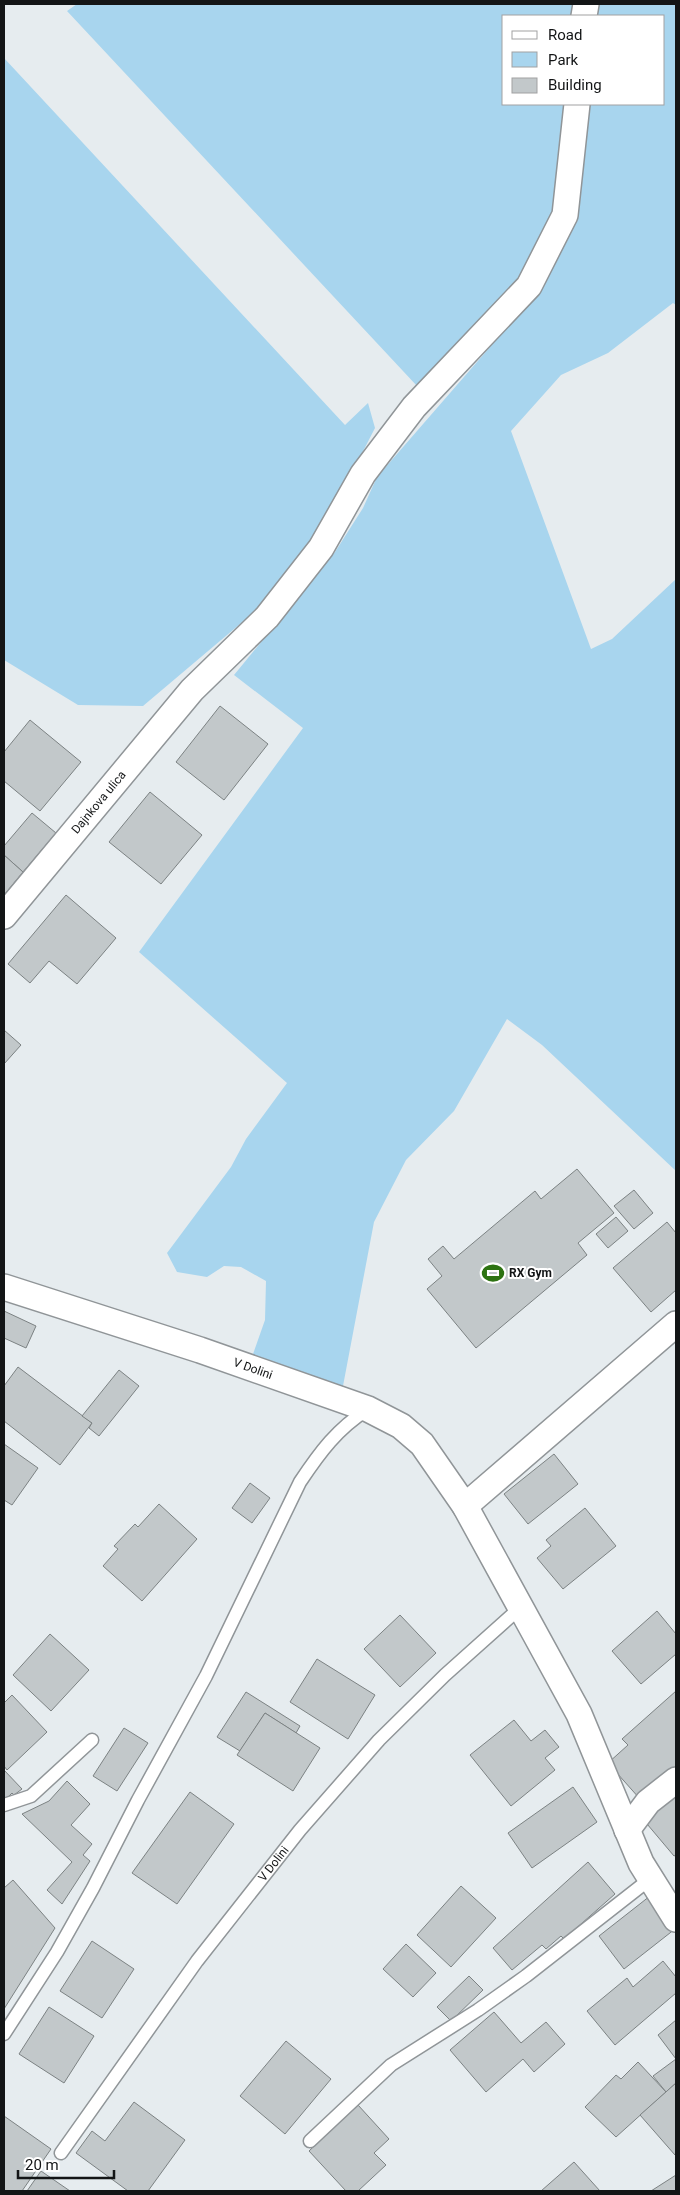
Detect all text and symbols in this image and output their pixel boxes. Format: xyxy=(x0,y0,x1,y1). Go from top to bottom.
legend xyxy=(502,15,665,105)
text: Road xyxy=(548,26,582,44)
text: Park xyxy=(548,51,579,69)
text: Building xyxy=(548,76,602,94)
street label: Dajnkova ulica xyxy=(69,768,129,836)
sports icon: RX Gym xyxy=(480,1260,506,1286)
place label: RX Gym xyxy=(509,1266,552,1280)
street label: V Dolini xyxy=(231,1355,275,1382)
street label: V Dolini xyxy=(255,1843,292,1884)
scale bar xyxy=(18,2148,114,2180)
text: 20 m xyxy=(25,2156,59,2174)

